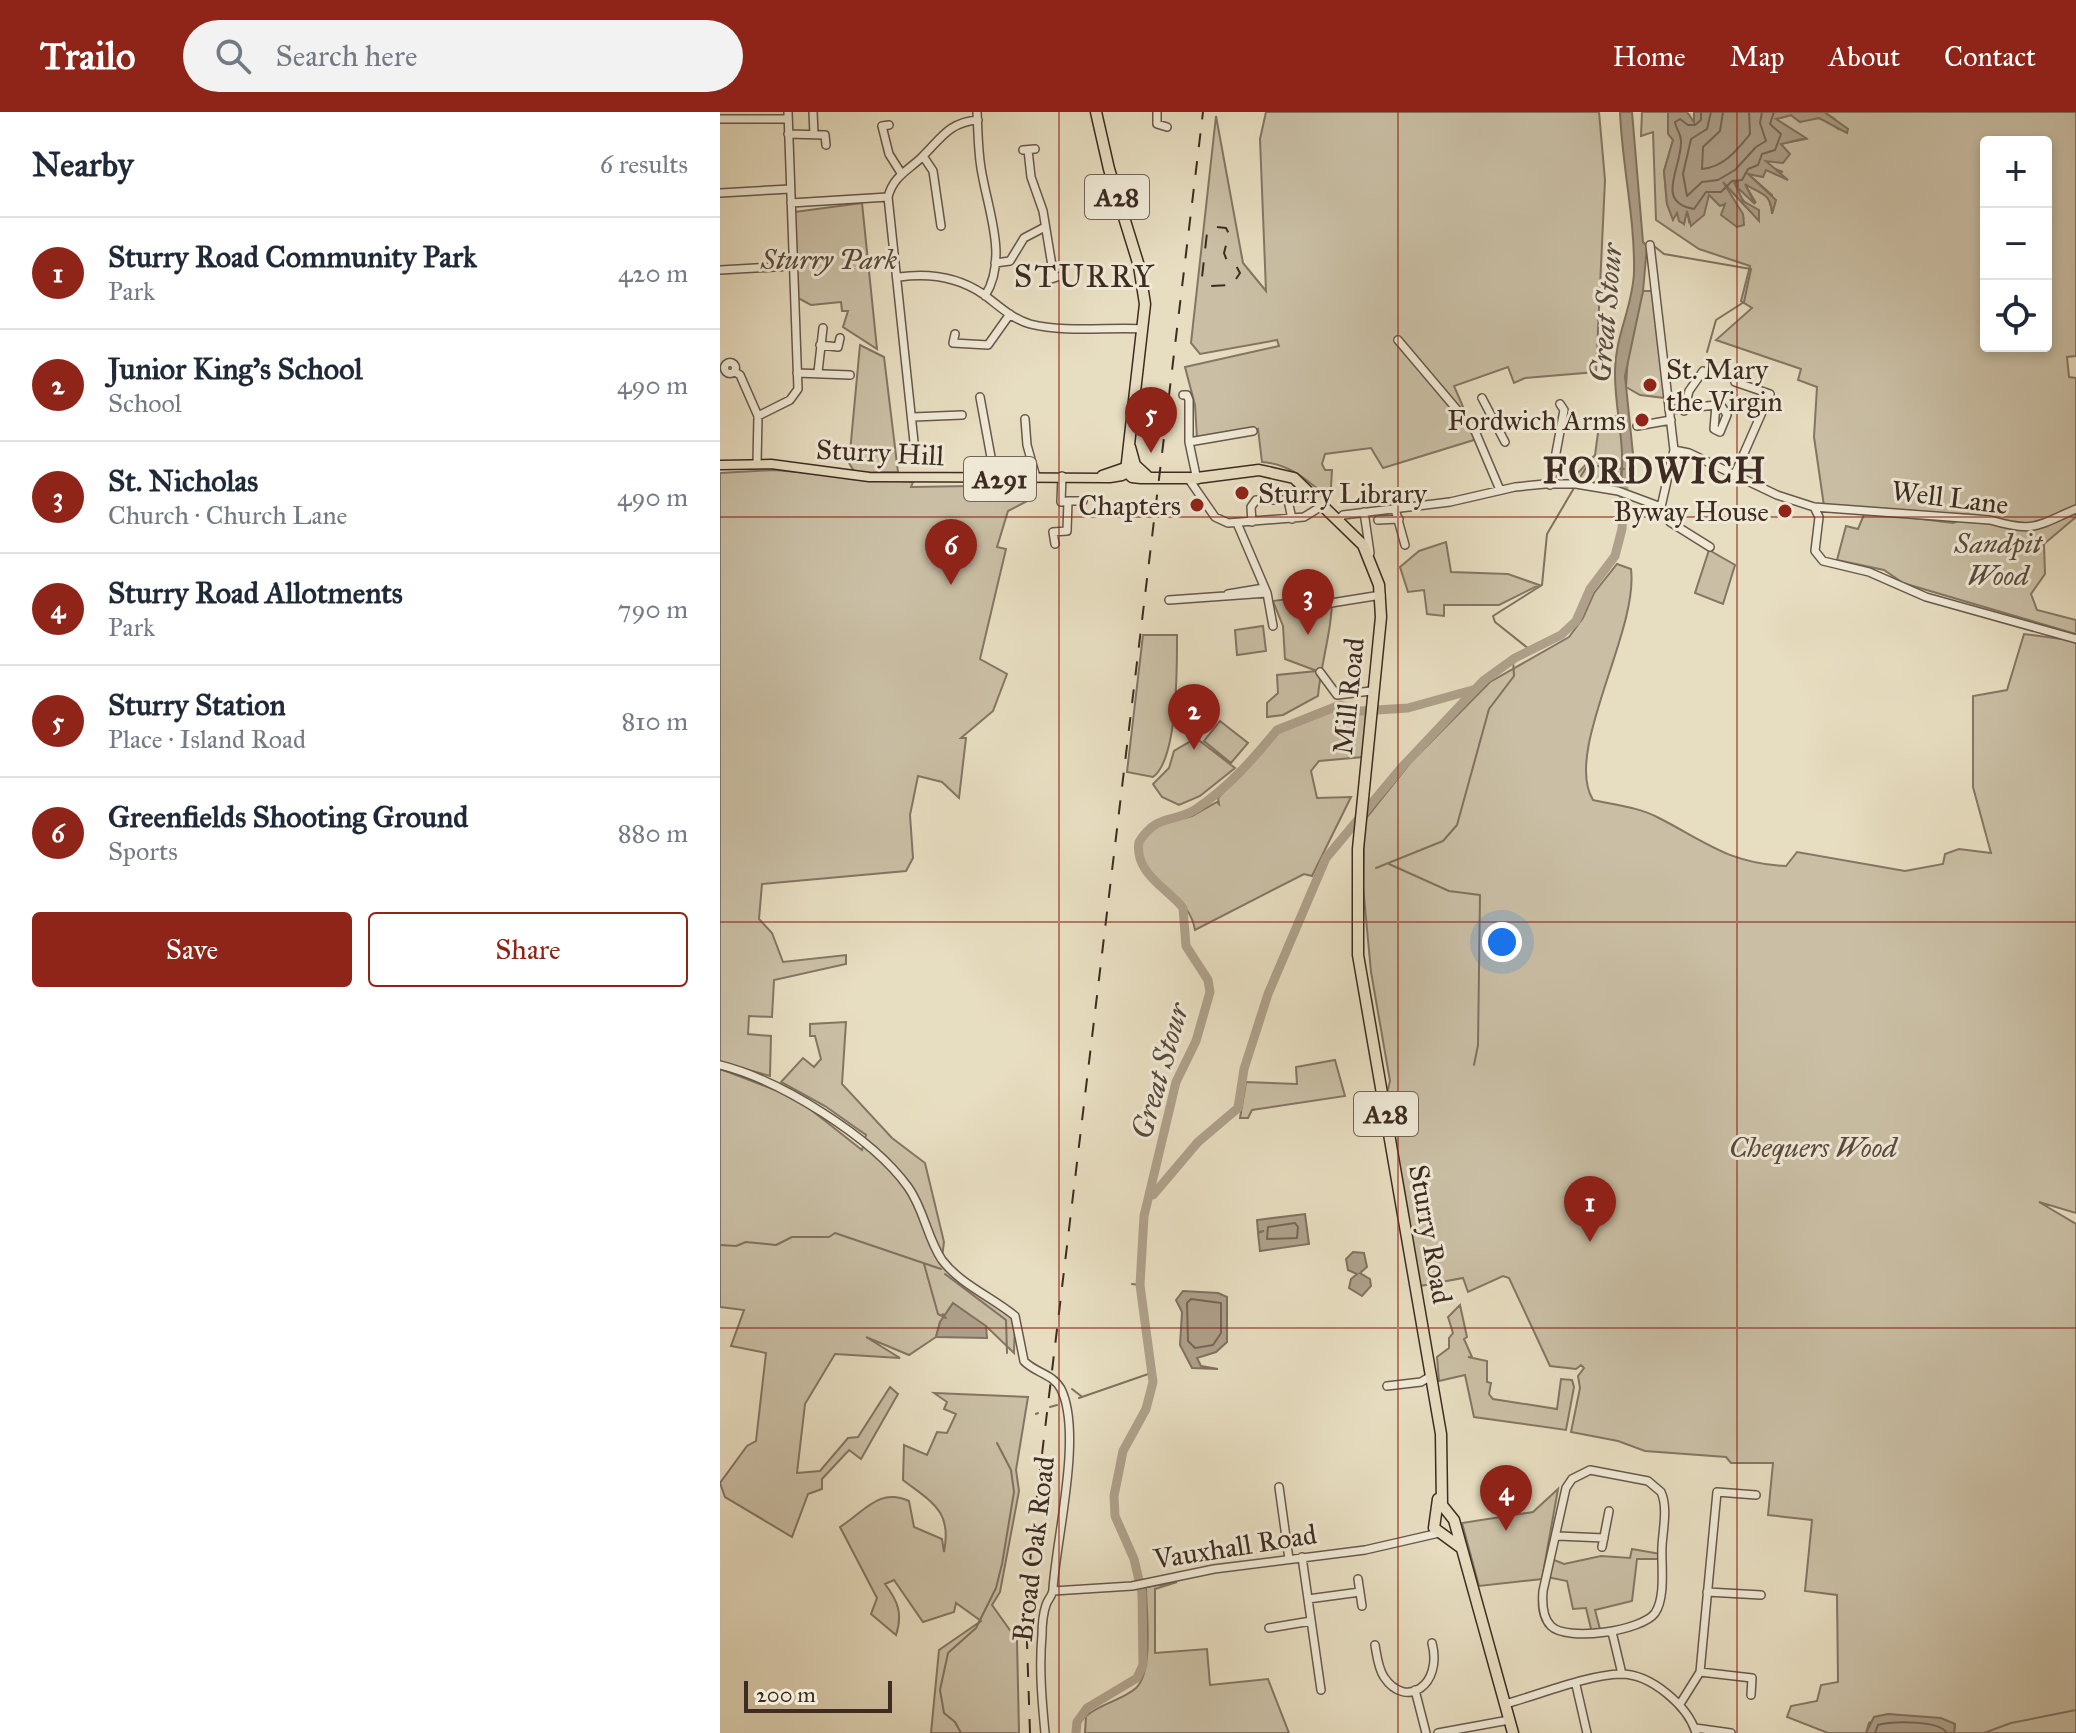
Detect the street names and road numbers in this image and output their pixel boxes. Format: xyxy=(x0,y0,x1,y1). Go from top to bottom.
road number: A28 xyxy=(1085,175,1149,219)
street label: Sturry Hill xyxy=(815,432,945,473)
road number: A291 xyxy=(964,457,1036,501)
street label: Well Lane xyxy=(1889,473,2010,522)
street label: Mill Road xyxy=(1325,636,1372,756)
road number: A28 xyxy=(1354,1092,1418,1136)
street label: Sturry Road xyxy=(1401,1162,1460,1306)
street label: Broad Oak Road xyxy=(1005,1454,1062,1644)
street label: Vauxhall Road xyxy=(1150,1516,1319,1577)

